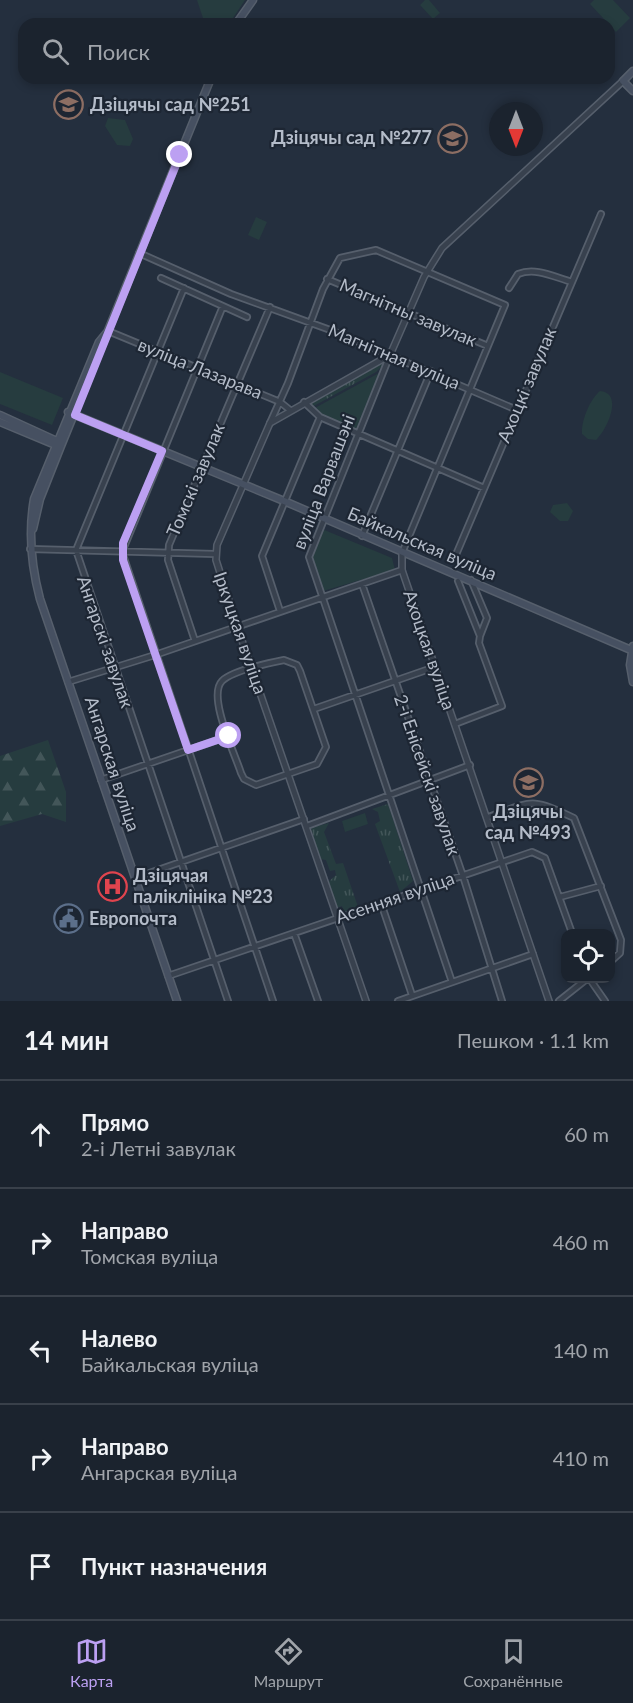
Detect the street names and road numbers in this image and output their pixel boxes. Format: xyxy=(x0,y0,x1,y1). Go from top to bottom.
street label: Магнітны завулак xyxy=(336,273,481,351)
street label: Магнітная вуліца xyxy=(325,318,463,394)
street label: Ахоцкі завулак xyxy=(492,323,561,446)
street label: вуліца Лазарава xyxy=(135,333,266,403)
street label: вуліца Варвашэні xyxy=(287,411,359,552)
street label: Томскі завулак xyxy=(161,419,229,540)
street label: Байкальская вуліца xyxy=(344,502,500,584)
street label: Іркуцкая вуліца xyxy=(210,569,272,697)
street label: Ангарскі завулак xyxy=(73,573,139,711)
street label: Ахоцкая вуліца xyxy=(399,587,461,713)
street label: 2-і Енісейскі завулак xyxy=(390,691,466,859)
street label: Ангарская вуліца xyxy=(81,693,145,834)
street label: Асенняя вуліца xyxy=(332,866,457,928)

